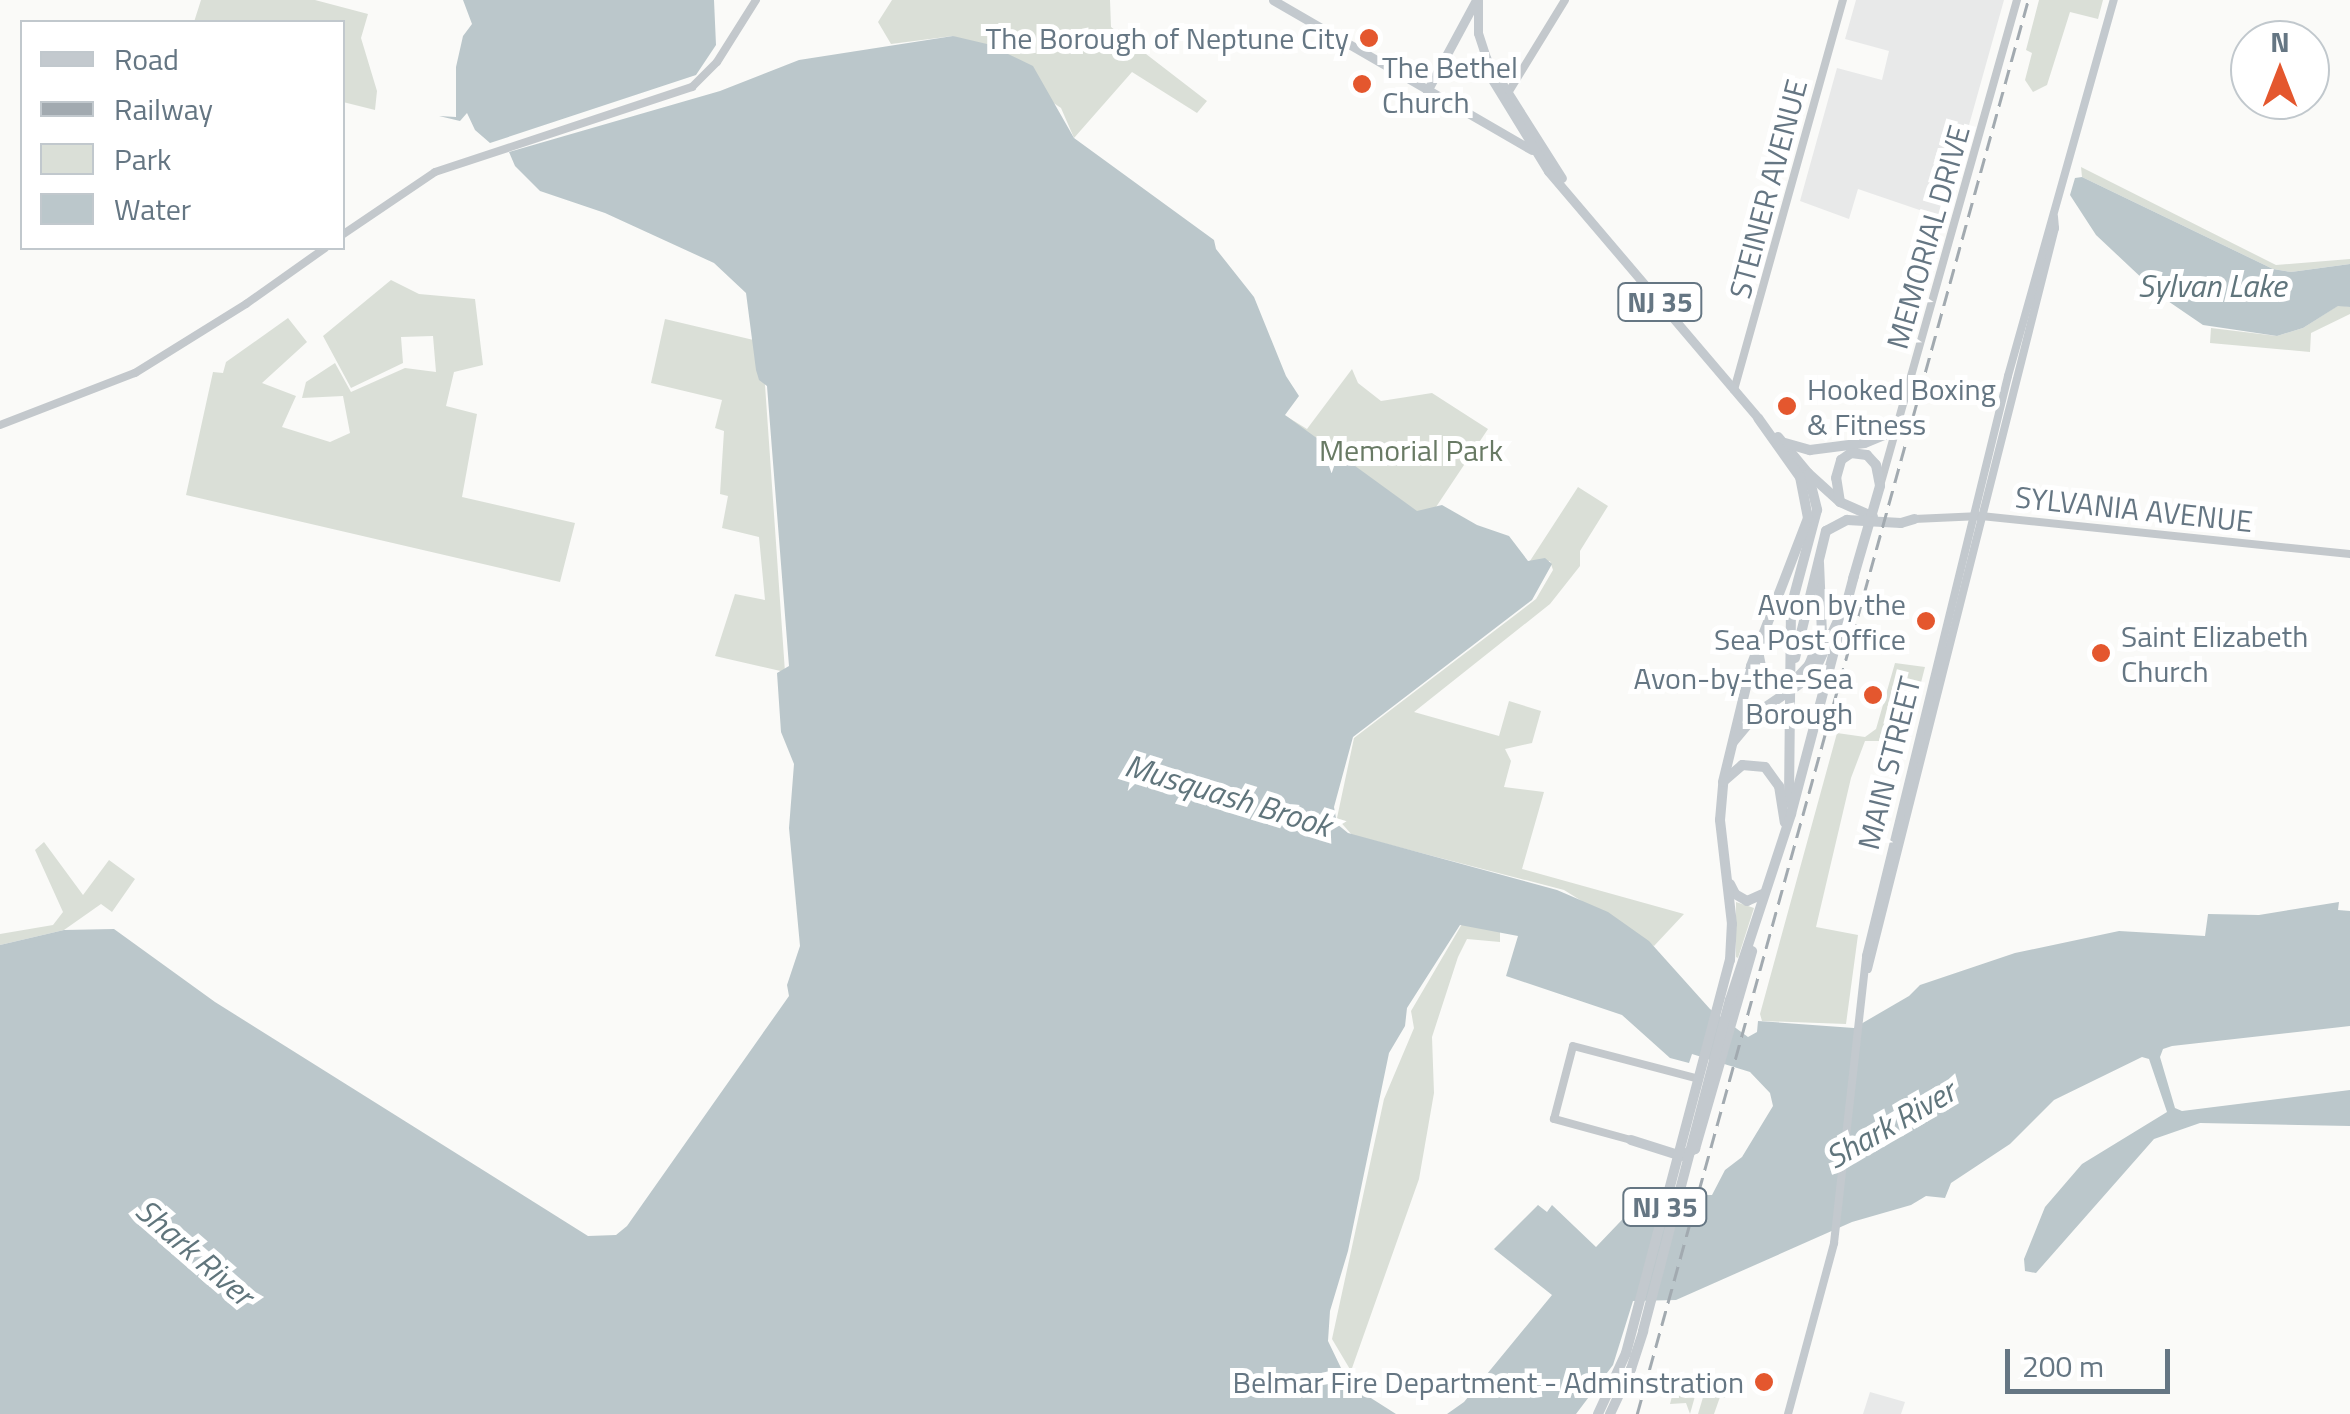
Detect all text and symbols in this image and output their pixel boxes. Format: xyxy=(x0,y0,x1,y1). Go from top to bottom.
legend xyxy=(20,20,345,250)
place label: The Borough of Neptune City xyxy=(985,20,1349,56)
north arrow xyxy=(2230,20,2330,120)
text: N xyxy=(2270,20,2290,63)
marker: The Borough of Neptune City xyxy=(1358,27,1380,49)
text: Road xyxy=(114,36,179,82)
place label: The Bethel Church xyxy=(1382,49,1518,120)
marker: The Bethel Church xyxy=(1351,73,1373,95)
street label: STEINER AVENUE xyxy=(1721,76,1815,302)
text: Railway xyxy=(114,86,213,132)
street label: MEMORIAL DRIVE xyxy=(1879,121,1977,353)
text: Park xyxy=(114,136,171,182)
text: Water xyxy=(114,186,191,232)
water label: Sylvan Lake xyxy=(2138,266,2286,304)
road number: NJ 35 xyxy=(1615,279,1705,325)
place label: Hooked Boxing & Fitness xyxy=(1807,371,1996,442)
marker: Hooked Boxing & Fitness xyxy=(1776,395,1798,417)
park label: Memorial Park xyxy=(1319,432,1503,468)
street label: SYLVANIA AVENUE xyxy=(2014,479,2254,539)
place label: Avon by the Sea Post Office xyxy=(1714,586,1906,656)
marker: Avon by the Sea Post Office xyxy=(1915,610,1937,632)
place label: Saint Elizabeth Church xyxy=(2121,618,2308,688)
marker: Saint Elizabeth Church xyxy=(2090,642,2112,664)
place label: Avon-by-the-Sea Borough xyxy=(1634,660,1853,730)
street label: MAIN STREET xyxy=(1850,673,1928,853)
marker: Avon-by-the-Sea Borough xyxy=(1862,684,1884,706)
water label: Musquash Brook xyxy=(1120,745,1336,845)
water label: Shark River xyxy=(1818,1072,1962,1176)
road number: NJ 35 xyxy=(1620,1184,1710,1230)
water label: Shark River xyxy=(128,1191,262,1313)
scale bar xyxy=(2010,1329,2175,1391)
text: 200 m xyxy=(2022,1343,2104,1389)
place label: Belmar Fire Department - Adminstration xyxy=(1233,1364,1744,1400)
marker: Belmar Fire Department - Adminstration xyxy=(1753,1371,1775,1393)

